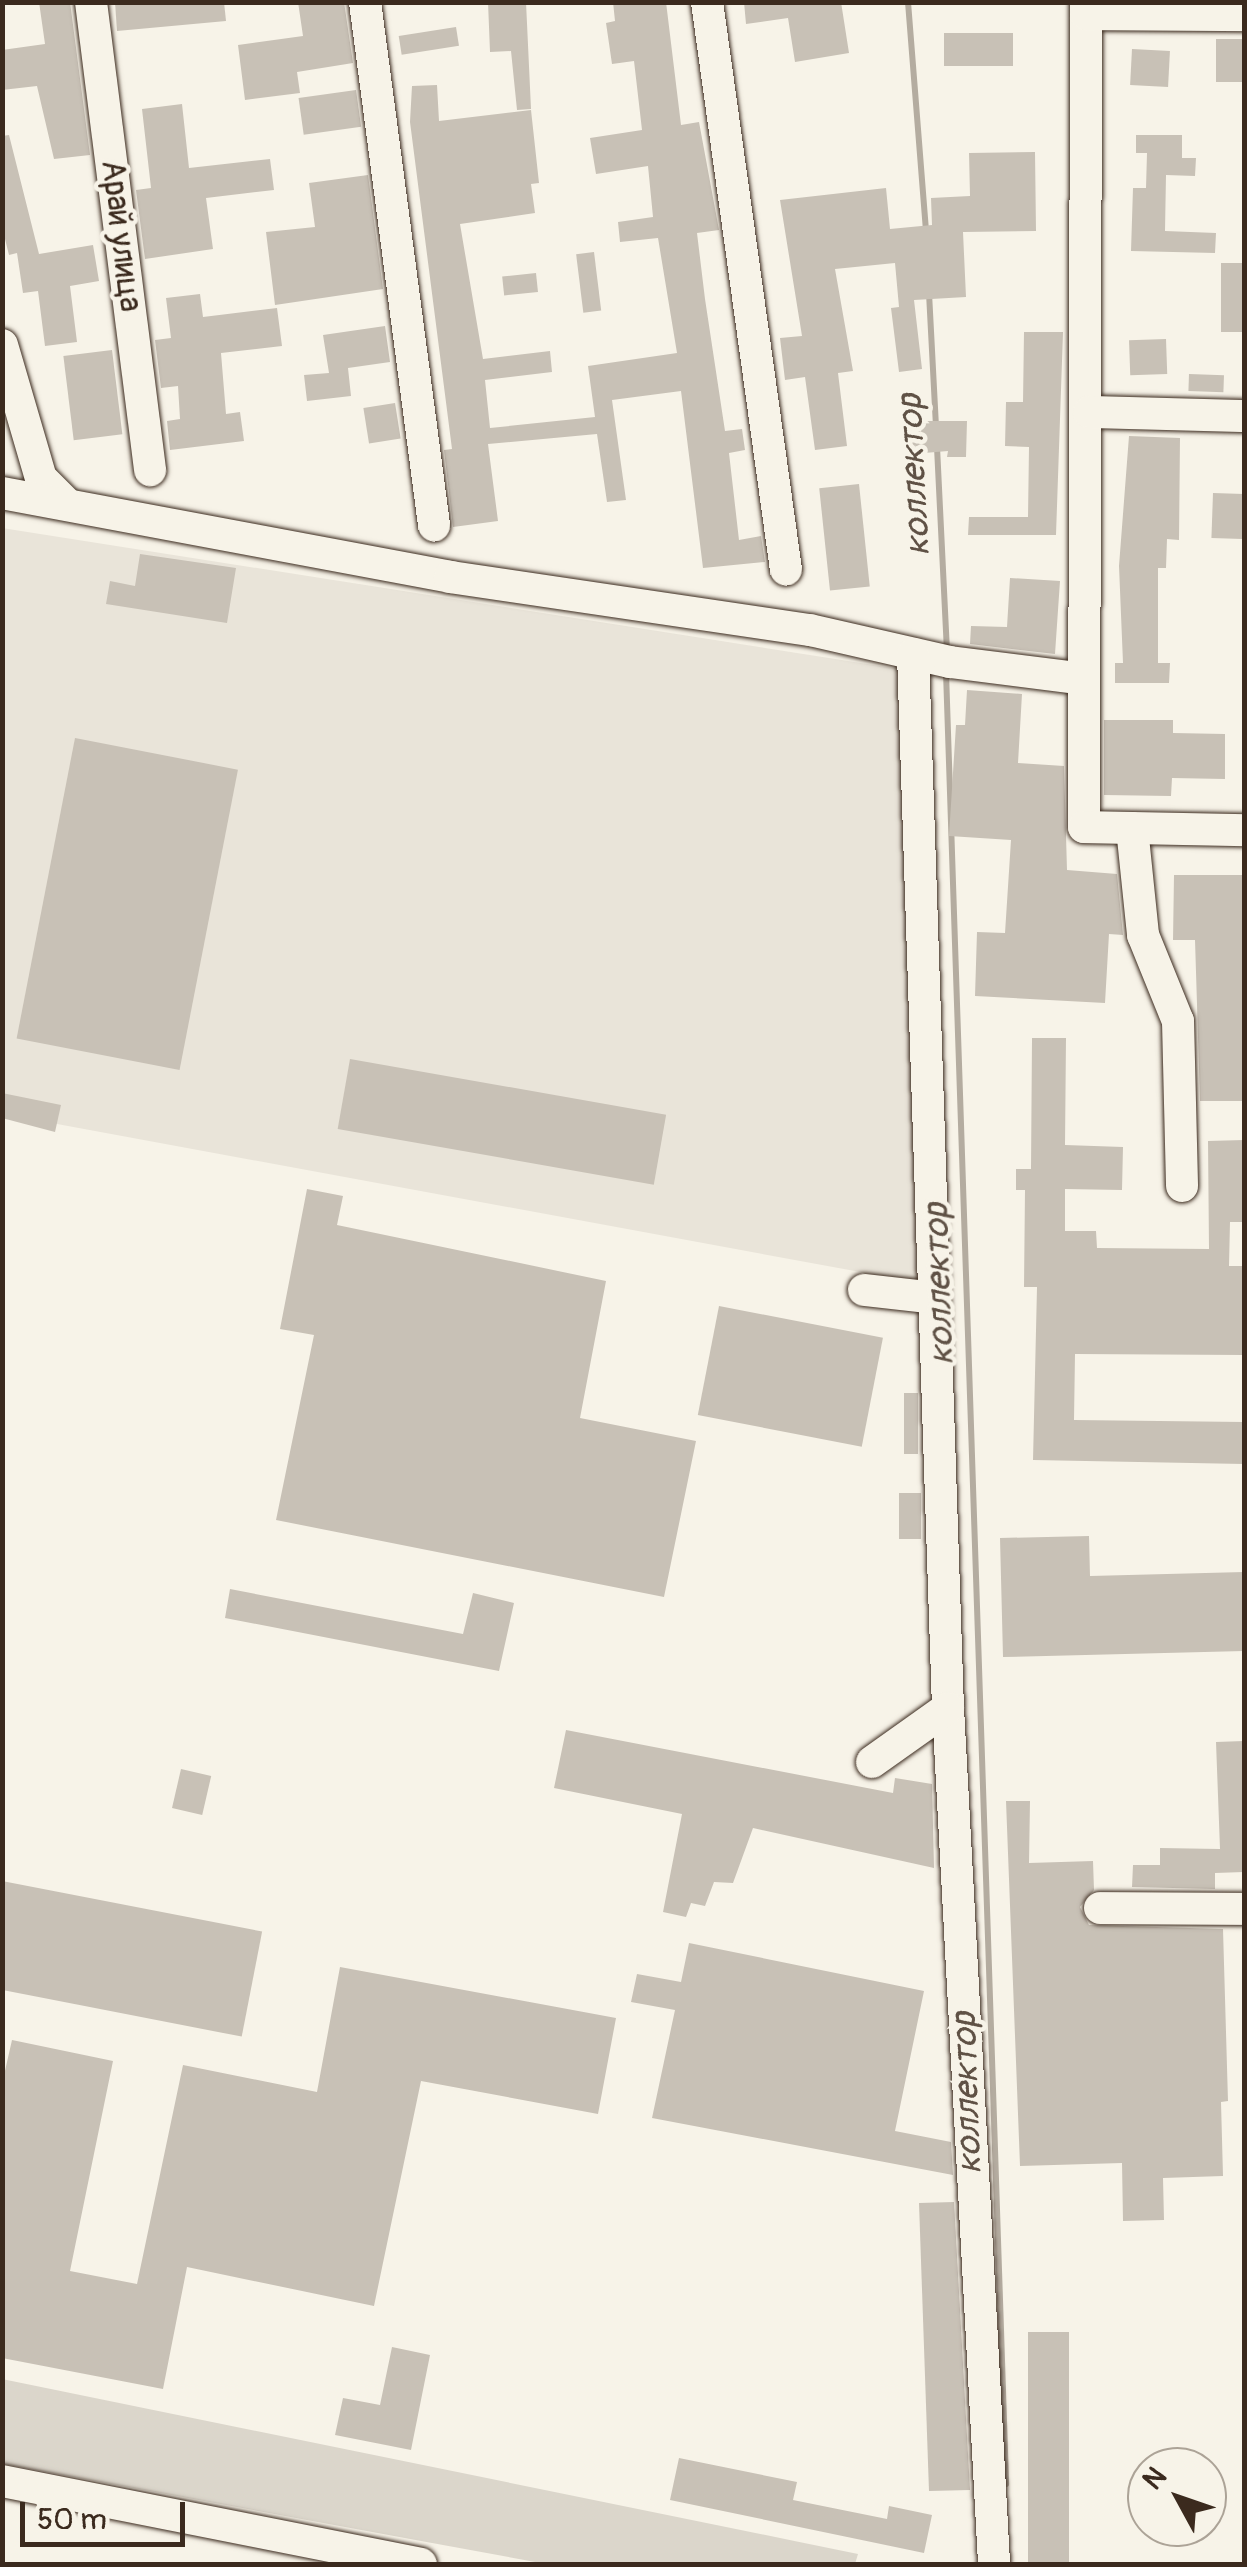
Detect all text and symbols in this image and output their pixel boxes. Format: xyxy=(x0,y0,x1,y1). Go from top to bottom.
street label: Арай улица xyxy=(93,158,149,314)
water label: коллектор xyxy=(889,393,939,557)
water label: коллектор xyxy=(915,1202,963,1366)
water label: коллектор xyxy=(943,2011,991,2175)
north arrow xyxy=(1127,2447,1227,2547)
text: N xyxy=(1136,2460,1175,2497)
scale bar xyxy=(25,2482,190,2544)
text: 50 m xyxy=(37,2501,107,2538)

